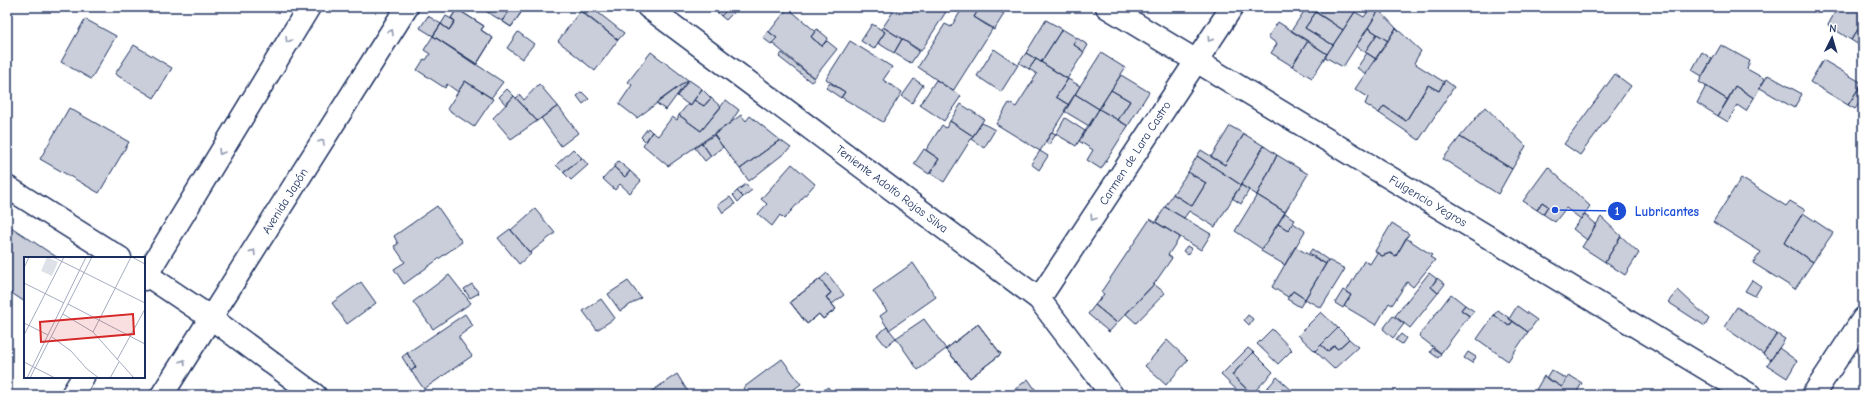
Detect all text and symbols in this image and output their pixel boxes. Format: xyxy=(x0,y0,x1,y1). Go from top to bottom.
north arrow xyxy=(1812,18,1852,58)
text: N xyxy=(1829,22,1837,35)
one-way arrow xyxy=(386,29,394,36)
one-way arrow xyxy=(1208,35,1215,42)
one-way arrow xyxy=(286,36,293,43)
street label: Carmen de Lara Castro xyxy=(1096,98,1174,208)
one-way arrow xyxy=(317,139,325,146)
street label: Teniente Adolfo Rojas Silva xyxy=(833,142,951,236)
one-way arrow xyxy=(219,148,226,155)
street label: Avenida Japón xyxy=(259,166,311,236)
street label: Fulgencio Yegros xyxy=(1387,172,1469,230)
callout: Lubricantes xyxy=(1607,198,1707,223)
text: 1 xyxy=(1615,204,1620,218)
text: Lubricantes xyxy=(1635,204,1700,219)
one-way arrow xyxy=(1090,214,1097,221)
one-way arrow xyxy=(248,249,255,256)
inset map xyxy=(24,257,145,378)
one-way arrow xyxy=(179,359,186,366)

